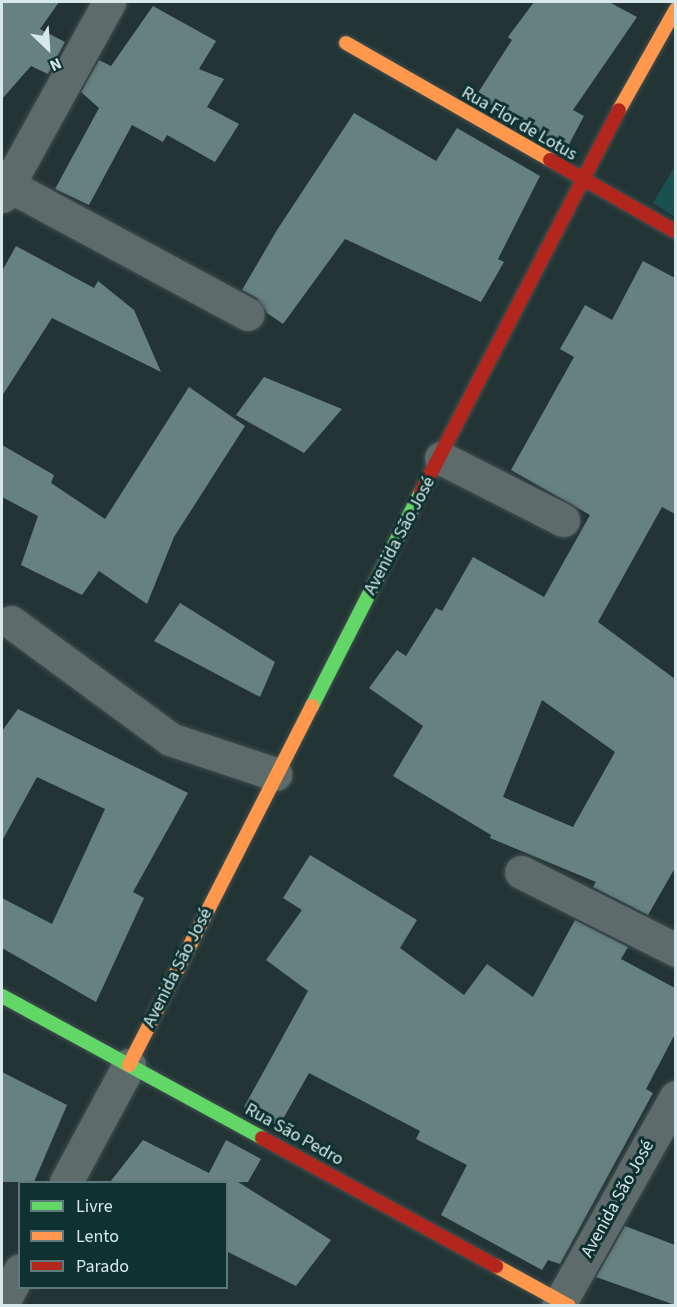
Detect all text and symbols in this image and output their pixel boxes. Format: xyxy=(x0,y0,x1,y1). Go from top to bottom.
north arrow xyxy=(18,18,78,78)
text: N xyxy=(46,52,65,77)
street label: Rua Flor de Lotus xyxy=(457,82,581,166)
street label: Avenida São José xyxy=(360,473,440,599)
street label: Avenida São José xyxy=(139,905,217,1031)
street label: Rua São Pedro xyxy=(241,1099,347,1171)
street label: Avenida São José xyxy=(577,1137,659,1261)
legend xyxy=(18,1181,228,1289)
text: Livre xyxy=(76,1194,113,1219)
text: Lento xyxy=(76,1224,119,1249)
text: Parado xyxy=(76,1254,129,1279)

